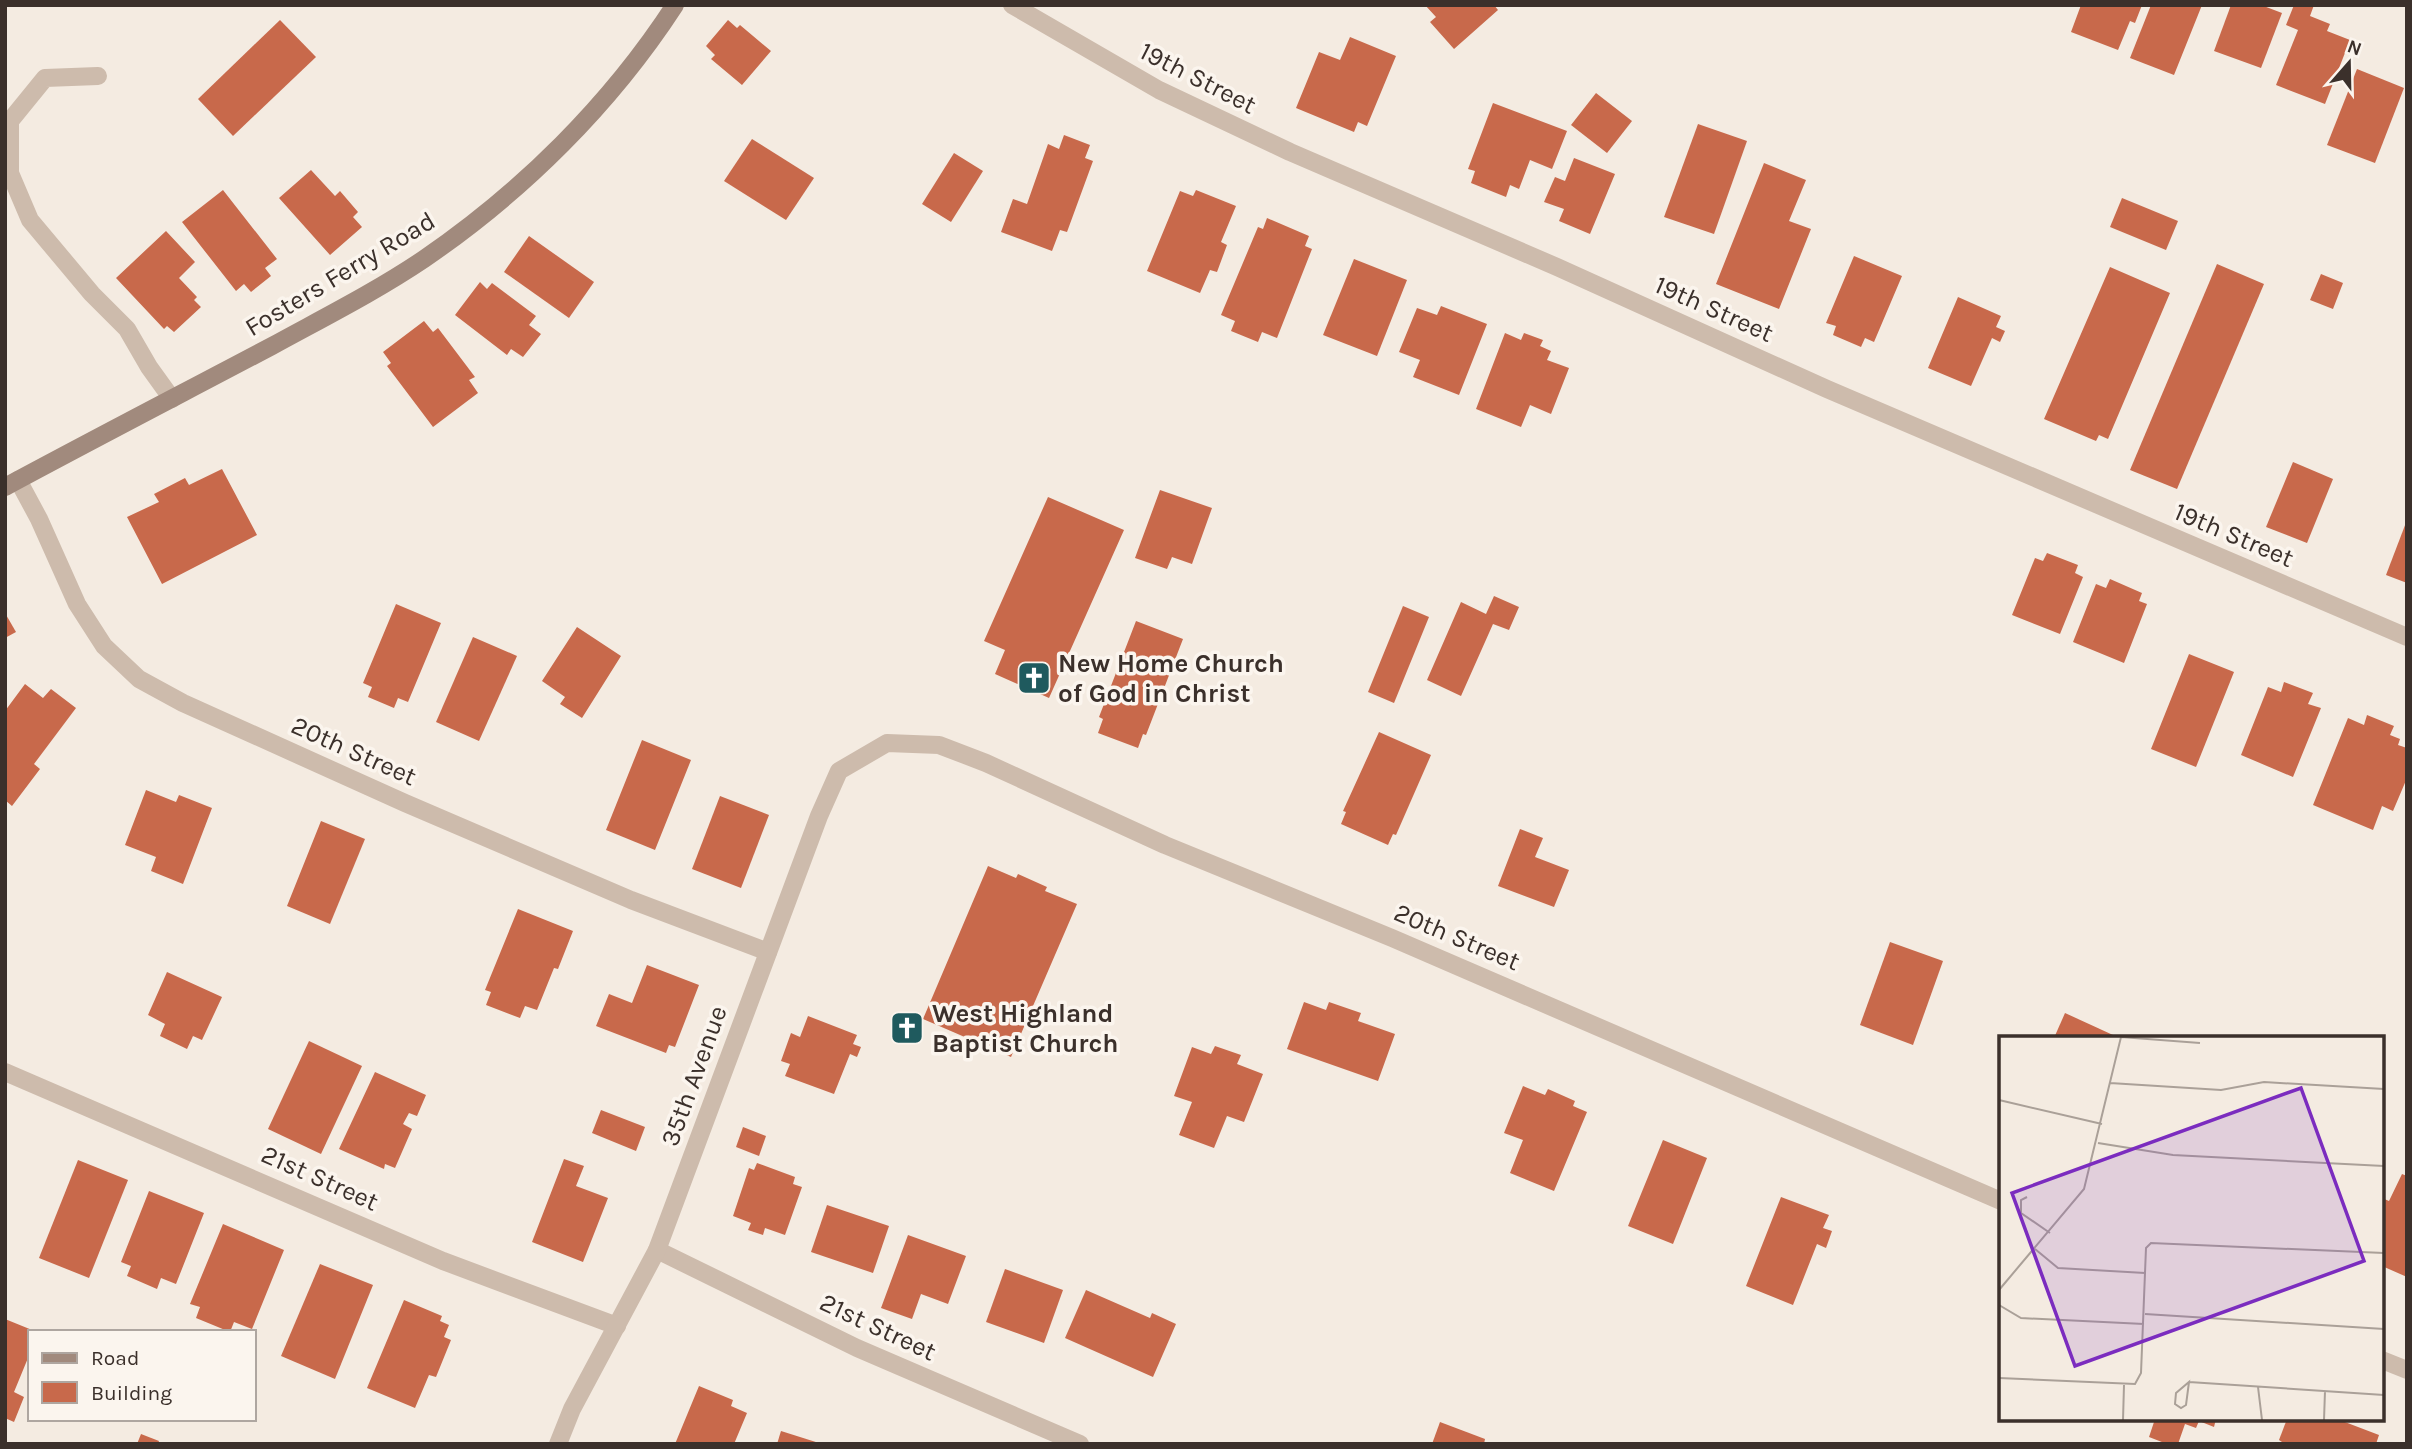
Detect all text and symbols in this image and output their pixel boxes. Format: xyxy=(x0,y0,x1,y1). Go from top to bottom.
north arrow xyxy=(2314,28,2384,98)
street label: 19th Street xyxy=(1135,35,1262,121)
text: N xyxy=(2344,35,2365,61)
street label: Fosters Ferry Road xyxy=(239,205,441,343)
street label: 19th Street xyxy=(1650,269,1778,349)
street label: 19th Street xyxy=(2170,496,2299,574)
place label: New Home Church of God in Christ xyxy=(1058,648,1284,709)
church icon: New Home Church of God in Christ xyxy=(1015,659,1053,697)
street label: 20th Street xyxy=(287,710,421,792)
street label: 20th Street xyxy=(1389,897,1525,977)
place label: West Highland Baptist Church xyxy=(932,998,1118,1059)
street label: 35th Avenue xyxy=(654,1002,734,1150)
church icon: West Highland Baptist Church xyxy=(888,1009,926,1047)
inset map xyxy=(1999,1036,2384,1421)
street label: 21st Street xyxy=(257,1138,383,1218)
street label: 21st Street xyxy=(815,1287,941,1367)
legend xyxy=(28,1330,256,1421)
text: Road xyxy=(91,1346,139,1370)
text: Building xyxy=(91,1381,172,1405)

